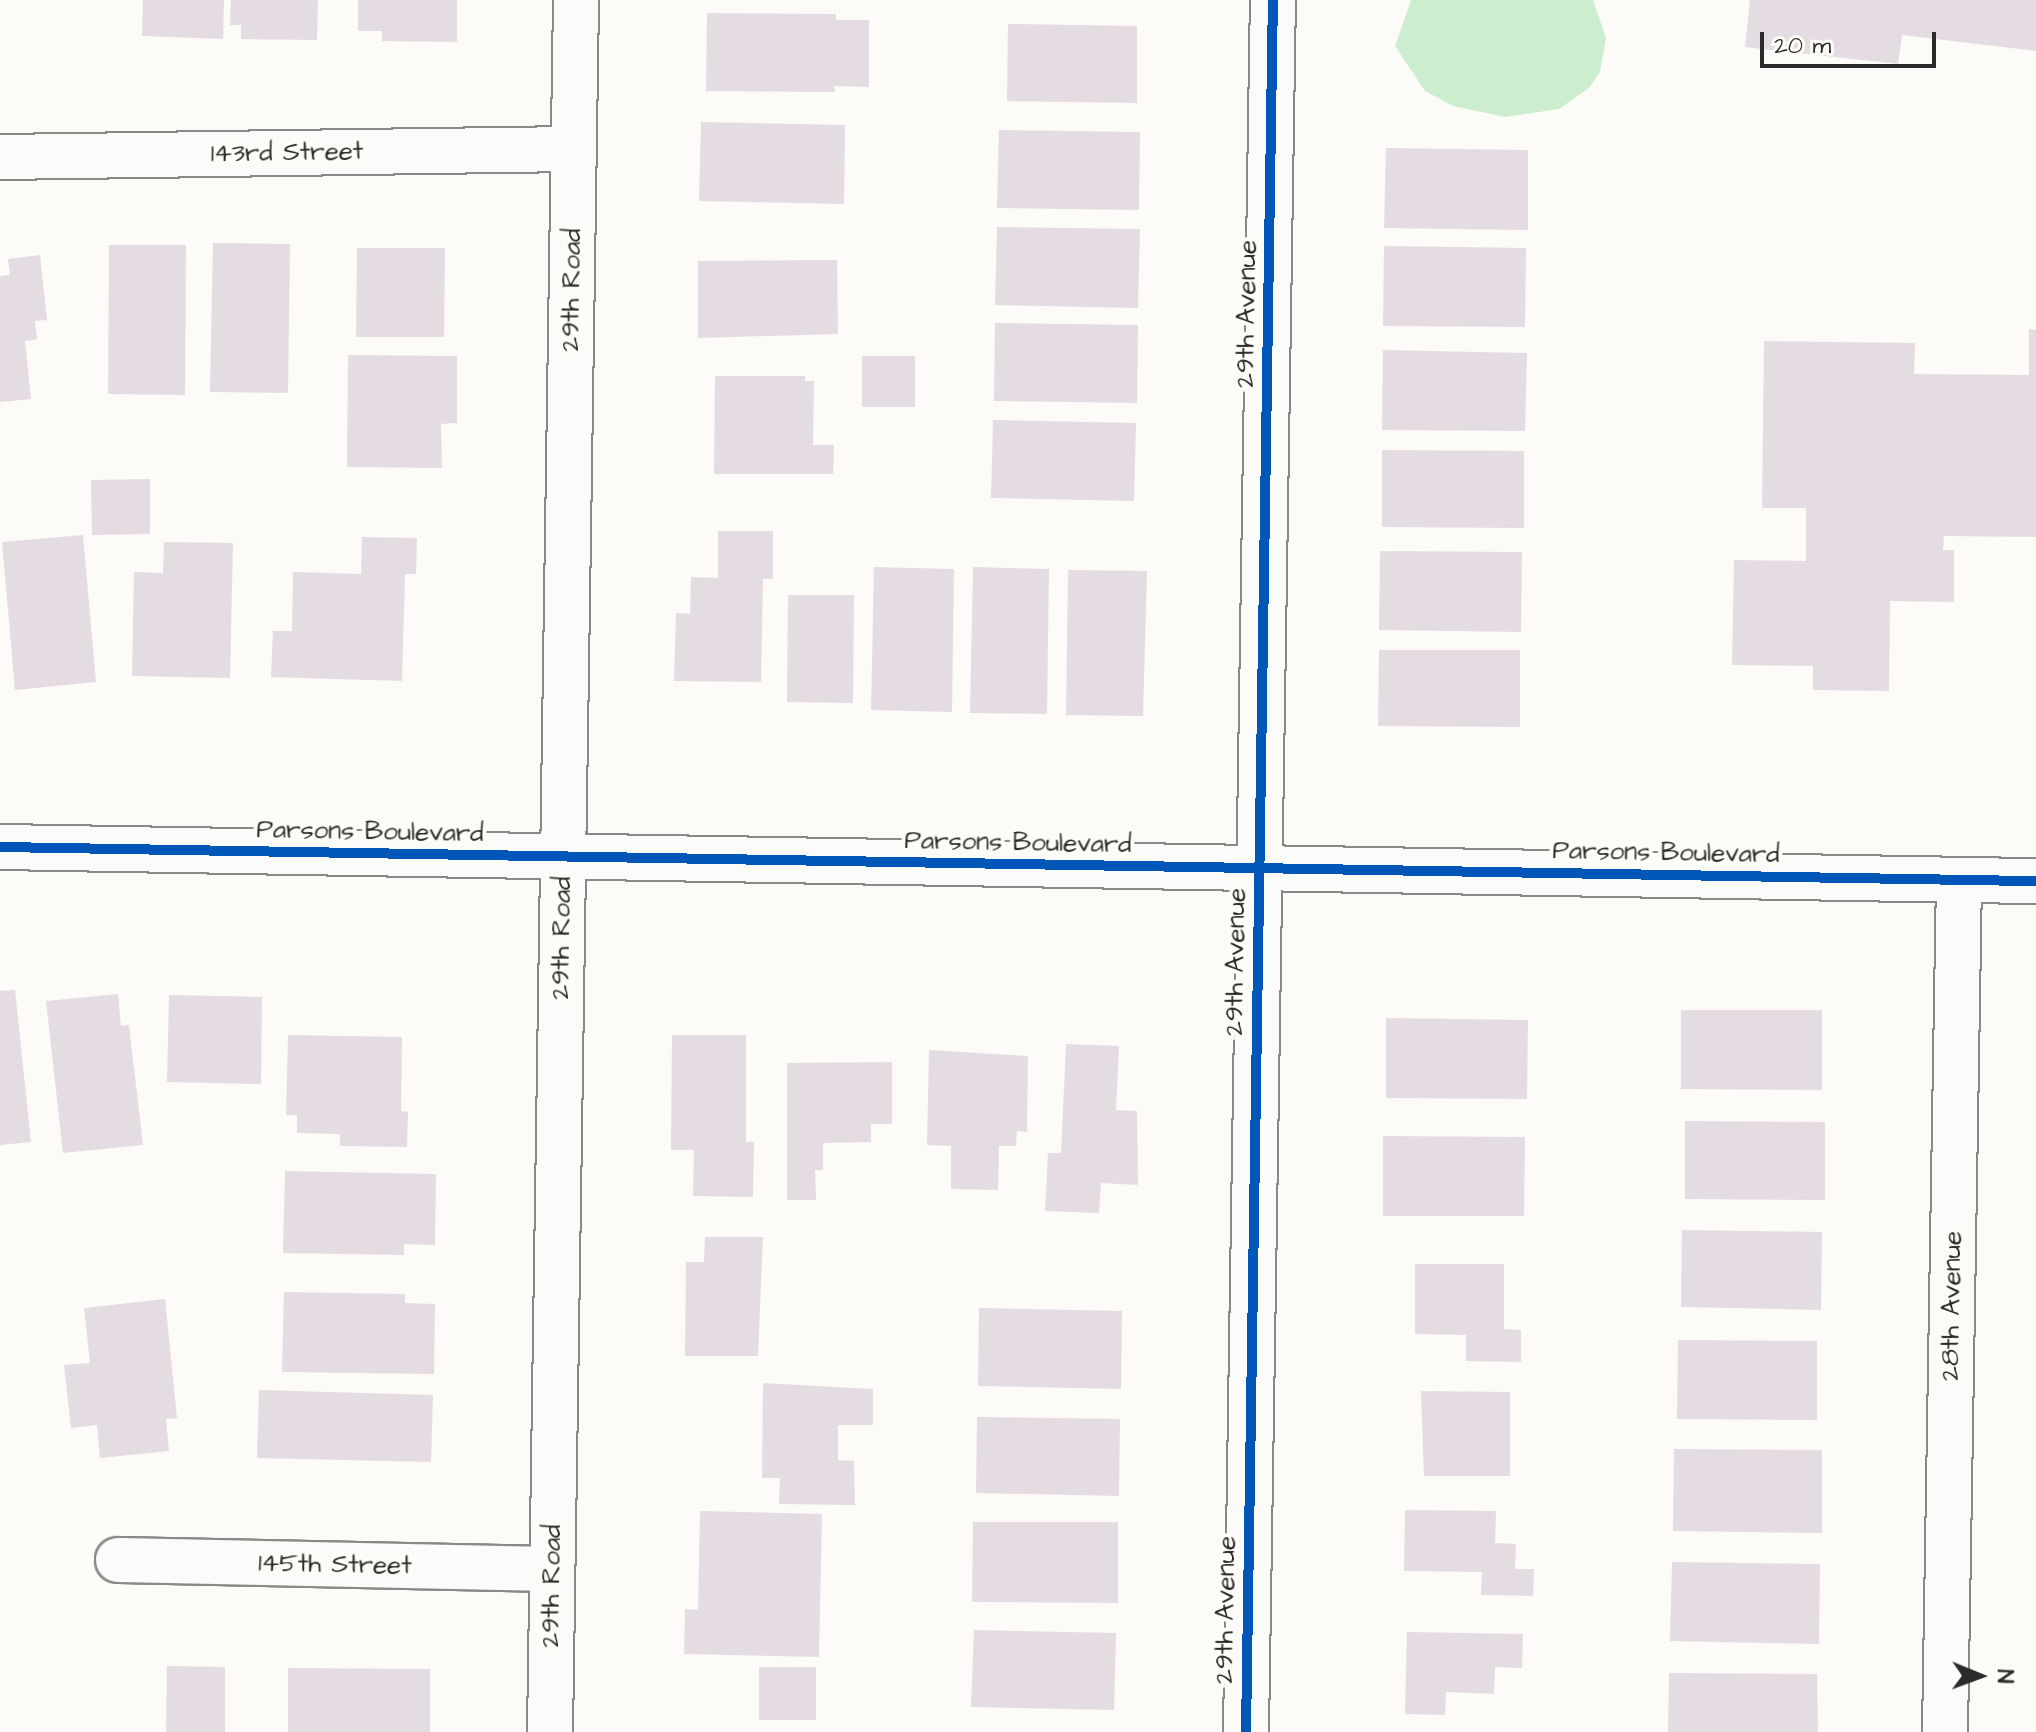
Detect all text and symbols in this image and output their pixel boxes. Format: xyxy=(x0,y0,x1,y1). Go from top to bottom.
scale bar xyxy=(1764,16,1940,66)
text: 20 m xyxy=(1774,29,1831,63)
street label: 143rd Street xyxy=(210,136,364,170)
street label: 29th Road xyxy=(555,228,589,352)
street label: 29th Avenue xyxy=(1230,240,1264,388)
street label: Parsons Boulevard xyxy=(256,814,484,850)
street label: Parsons Boulevard xyxy=(904,825,1132,861)
street label: Parsons Boulevard xyxy=(1552,835,1780,871)
street label: 29th Road xyxy=(545,876,579,1000)
street label: 29th Avenue xyxy=(1219,888,1253,1036)
street label: 28th Avenue xyxy=(1935,1231,1969,1381)
street label: 29th Road xyxy=(535,1524,569,1648)
street label: 29th Avenue xyxy=(1209,1536,1243,1684)
street label: 145th Street xyxy=(258,1548,412,1582)
north arrow xyxy=(1940,1636,2020,1716)
text: N xyxy=(1989,1669,2020,1684)

